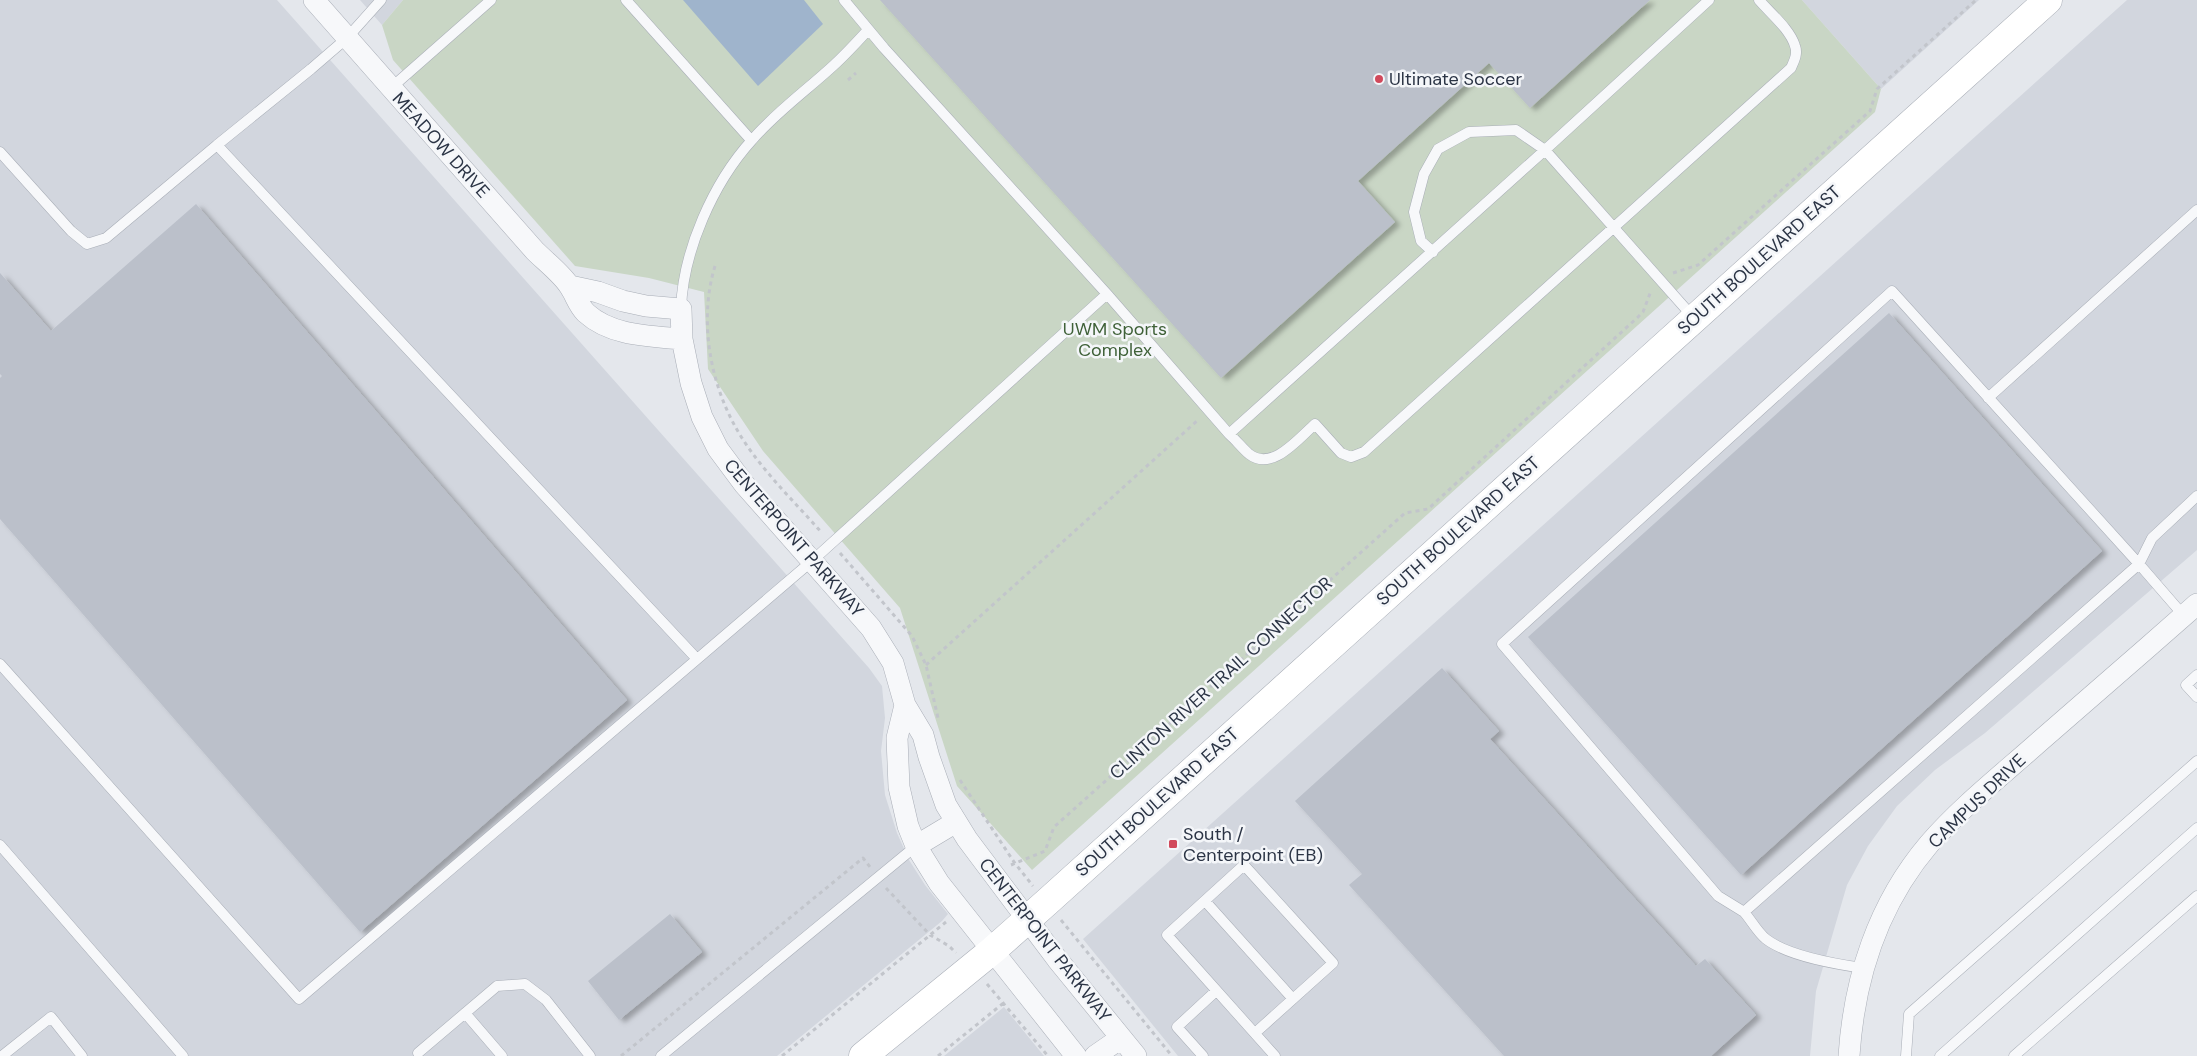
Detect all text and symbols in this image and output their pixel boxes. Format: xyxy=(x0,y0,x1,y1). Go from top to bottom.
place label: Ultimate Soccer xyxy=(1389,67,1523,91)
marker: Ultimate Soccer xyxy=(1373,73,1385,85)
street label: MEADOW DRIVE xyxy=(387,87,495,203)
street label: SOUTH BOULEVARD EAST xyxy=(1672,180,1846,340)
park label: UWM Sports Complex xyxy=(1063,317,1167,362)
street label: SOUTH BOULEVARD EAST xyxy=(1371,451,1545,611)
street label: CENTERPOINT PARKWAY xyxy=(719,454,870,622)
street label: CLINTON RIVER TRAIL CONNECTOR xyxy=(1104,571,1338,785)
street label: SOUTH BOULEVARD EAST xyxy=(1070,722,1244,882)
street label: CAMPUS DRIVE xyxy=(1923,748,2031,854)
place label: South / Centerpoint (EB) xyxy=(1183,822,1323,867)
marker: South / Centerpoint (EB) xyxy=(1167,838,1179,850)
street label: CENTERPOINT PARKWAY xyxy=(973,853,1117,1027)

